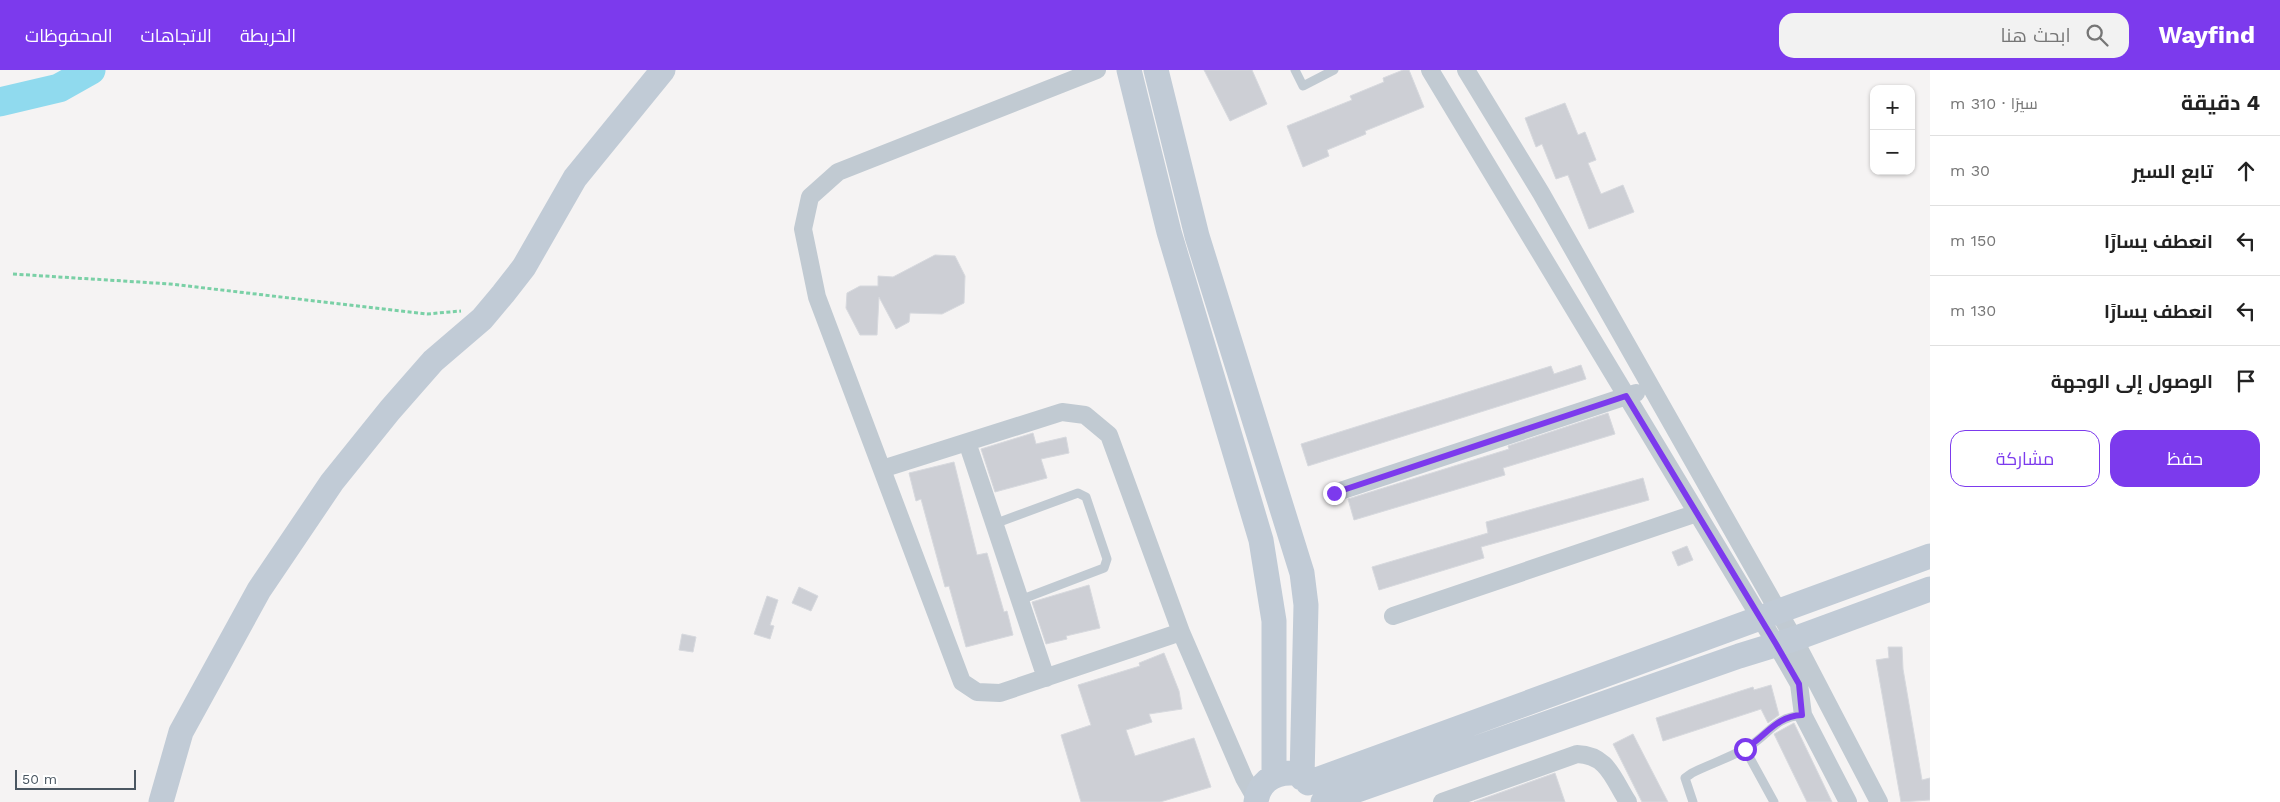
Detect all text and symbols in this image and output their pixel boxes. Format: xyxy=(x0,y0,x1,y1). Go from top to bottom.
search box xyxy=(1779,13,2129,58)
icon: search xyxy=(2083,21,2111,49)
text: Wayfind xyxy=(2159,21,2255,49)
text: ابحث هنا xyxy=(2001,24,2071,47)
text: المحفوظات xyxy=(25,25,113,46)
text: الاتجاهات xyxy=(141,25,212,46)
text: الخريطة xyxy=(240,25,296,46)
map controls xyxy=(1870,85,1915,175)
button: + xyxy=(1870,85,1915,130)
text: 4 دقيقة xyxy=(2181,90,2260,115)
text: سيرًا · 310 m xyxy=(1950,94,2038,113)
button: − xyxy=(1870,130,1915,175)
icon: ahead xyxy=(2232,157,2260,185)
text: تابع السير xyxy=(2132,160,2213,183)
text: 30 m xyxy=(1950,161,1990,180)
icon: left xyxy=(2232,227,2260,255)
text: انعطف يسارًا xyxy=(2104,230,2213,253)
text: 150 m xyxy=(1950,231,1996,250)
icon: left xyxy=(2232,297,2260,325)
text: انعطف يسارًا xyxy=(2104,300,2213,323)
text: 130 m xyxy=(1950,301,1996,320)
icon: arrive xyxy=(2232,367,2260,395)
text: الوصول إلى الوجهة xyxy=(2051,370,2213,393)
button: مشاركة xyxy=(1950,430,2100,487)
button: حفظ xyxy=(2110,430,2260,487)
route end xyxy=(1323,482,1346,505)
route start xyxy=(1734,738,1757,761)
scale bar xyxy=(15,767,136,790)
text: 50 m xyxy=(22,771,57,787)

